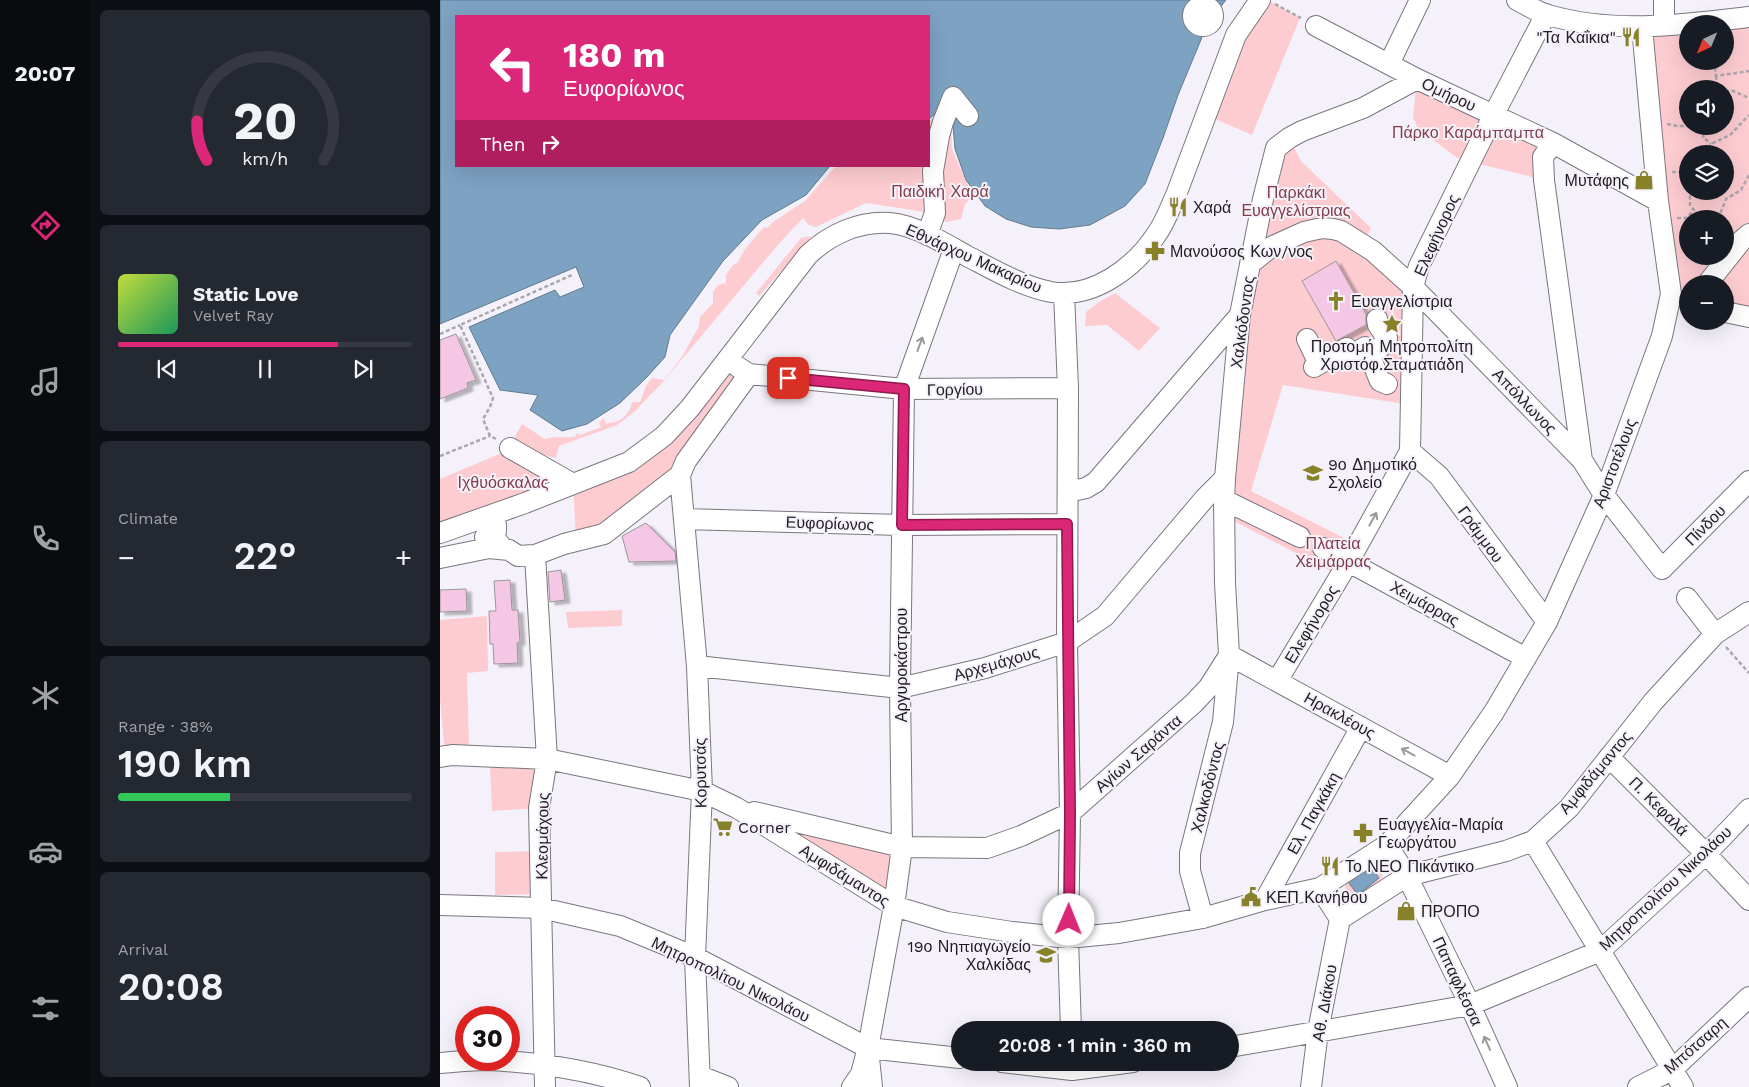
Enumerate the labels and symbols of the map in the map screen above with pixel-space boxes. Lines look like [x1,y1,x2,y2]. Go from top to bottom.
north arrow [1679,15,1734,70]
restaurant icon: "Τα Καΐκια" [1620,26,1642,48]
place label: "Τα Καΐκια" [1536,28,1616,47]
street label: Ομήρου [1418,74,1479,115]
park label: Πάρκο Καράμπαμπα [1392,123,1544,142]
shop icon: Μυτάφης [1633,169,1655,191]
place label: Μυτάφης [1565,171,1629,190]
park label: Παιδική Χαρά [891,182,989,201]
park label: Παρκάκι Ευαγγελίστριας [1241,183,1351,220]
street label: Ελεφήνορος [1410,191,1463,279]
restaurant icon: Χαρά [1167,196,1189,218]
place label: Χαρά [1193,198,1231,217]
street label: Εθνάρχου Μακαρίου [903,220,1045,297]
pharmacy icon: Μανούσος Κων/νος [1144,240,1166,262]
place label: Μανούσος Κων/νος [1170,242,1313,261]
street label: Χαλκόδοντος [1227,274,1258,370]
church icon: Ευαγγελίστρια [1325,290,1347,312]
place label: Ευαγγελίστρια [1351,292,1452,311]
place icon: Προτομή Μητροπολίτη Χριστόφ.Σταματιάδη [1381,313,1403,335]
one-way arrow [916,336,925,352]
place label: Προτομή Μητροπολίτη Χριστόφ.Σταματιάδη [1311,337,1473,374]
pin [767,357,809,399]
street label: Απόλλωνος [1489,365,1561,438]
street label: Γοργίου [927,380,983,399]
street label: Αριστοτέλους [1589,415,1640,511]
place label: 9ο Δημοτικό Σχολείο [1328,455,1417,492]
school or university icon: 9ο Δημοτικό Σχολείο [1302,462,1324,484]
park label: Ιχθυόσκαλας [457,473,549,492]
street label: Πίνδου [1681,501,1730,550]
street label: Γράμμου [1454,503,1507,566]
street label: Ευφορίωνος [785,512,875,535]
one-way arrow [1368,512,1378,526]
park label: Πλατεία Χειμάρρας [1295,534,1371,571]
street label: Χειμάρρας [1387,577,1463,630]
street label: Ελεφήνορος [1281,582,1342,667]
street label: Αργυροκάστρου [892,608,911,722]
street label: Αρχεμάχους [951,642,1041,685]
street label: Ηρακλέους [1301,688,1379,743]
street label: Αγίων Σαράντα [1091,711,1186,796]
street label: Αμφιδάμαντος [1555,727,1636,818]
street label: Κορυτσάς [690,737,711,808]
street label: Χαλκοδόντος [1187,739,1228,835]
one-way arrow [1400,747,1415,757]
street label: Ελ. Παγκάκη [1283,769,1344,858]
street label: Π. Κεφαλά [1625,773,1692,840]
street label: Κλεομάχους [532,792,553,880]
place label: Ευαγγελία-Μαρία Γεωργάτου [1378,815,1503,852]
supermarket icon: Corner [712,816,734,838]
place label: Corner [738,818,791,837]
pharmacy icon: Ευαγγελία-Μαρία Γεωργάτου [1352,822,1374,844]
street label: Μητροπολίτου Νικολάου [1595,822,1735,955]
street label: Αμφιδάμαντος [796,840,894,911]
restaurant icon: Το ΝΕΟ Πικάντικο [1319,855,1341,877]
place label: Το ΝΕΟ Πικάντικο [1345,857,1474,876]
public building icon: ΚΕΠ Κανήθου [1240,886,1262,908]
place label: ΚΕΠ Κανήθου [1266,888,1368,907]
position arrow [1042,893,1094,945]
shop icon: ΠΡΟΠΟ [1395,900,1417,922]
place label: ΠΡΟΠΟ [1421,902,1480,921]
street label: Μητροπολίτου Νικολάου [648,933,813,1026]
street label: Παπαφλέσσα [1429,934,1486,1029]
place label: 19ο Νηπιαγωγείο Χαλκίδας [907,937,1031,974]
school or university icon: 19ο Νηπιαγωγείο Χαλκίδας [1035,944,1057,966]
street label: Αθ. Διάκου [1308,963,1341,1043]
speed limit sign: 30 [455,1006,520,1071]
street label: Μπότσαρη [1660,1013,1731,1078]
one-way arrow [1482,1036,1491,1051]

